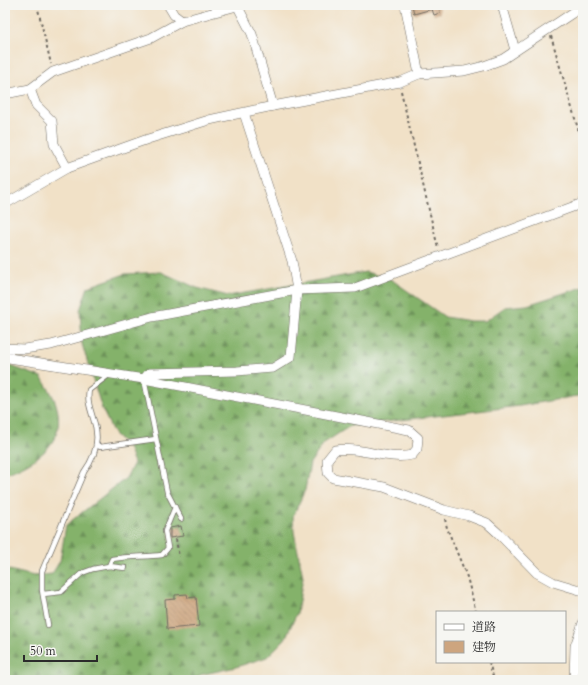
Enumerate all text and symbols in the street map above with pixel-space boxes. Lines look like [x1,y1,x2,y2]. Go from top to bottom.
legend [436,611,566,663]
text: 道路 [472,619,496,635]
scale bar [24,637,97,663]
text: 建物 [472,639,496,655]
text: 50 m [30,643,57,659]

